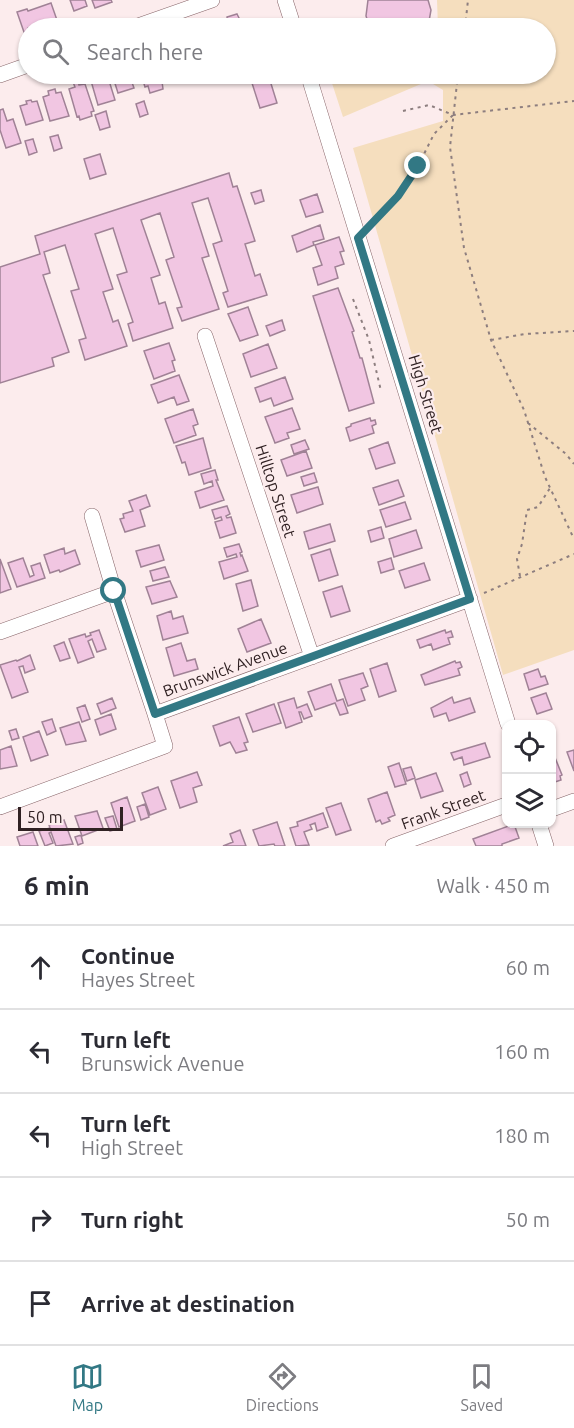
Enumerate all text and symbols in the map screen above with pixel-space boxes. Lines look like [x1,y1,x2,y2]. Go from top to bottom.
search box [18,18,556,84]
icon: search [39,35,72,68]
text: Search here [87,39,203,64]
route end [404,152,430,178]
street label: High Street [405,352,447,436]
street label: Hilltop Street [252,442,300,540]
route start [100,577,126,603]
street label: Brunswick Avenue [160,638,290,700]
map controls [502,720,556,828]
button: locate [502,720,556,774]
button: layers [502,774,556,828]
street label: Frank Street [399,785,488,833]
scale bar [18,804,123,832]
text: 50 m [27,808,63,826]
text: 6 min [24,871,90,900]
text: Walk · 450 m [437,874,550,897]
text: Continue [81,943,175,968]
icon: ahead [24,951,57,984]
text: 60 m [506,956,550,979]
text: Hayes Street [81,968,195,991]
text: Turn left [81,1027,171,1052]
icon: left [24,1035,57,1068]
text: 160 m [494,1040,550,1063]
text: Brunswick Avenue [81,1052,245,1075]
text: Turn left [81,1111,171,1136]
icon: left [24,1119,57,1152]
text: 180 m [494,1124,550,1147]
text: High Street [81,1136,183,1159]
icon: right [24,1203,57,1236]
text: Turn right [81,1207,183,1232]
text: 50 m [506,1208,550,1231]
icon: arrive [24,1287,57,1320]
text: Arrive at destination [81,1291,295,1316]
tab: Map [71,1360,104,1414]
tab: Directions [246,1360,319,1414]
tab: Saved [461,1360,503,1414]

